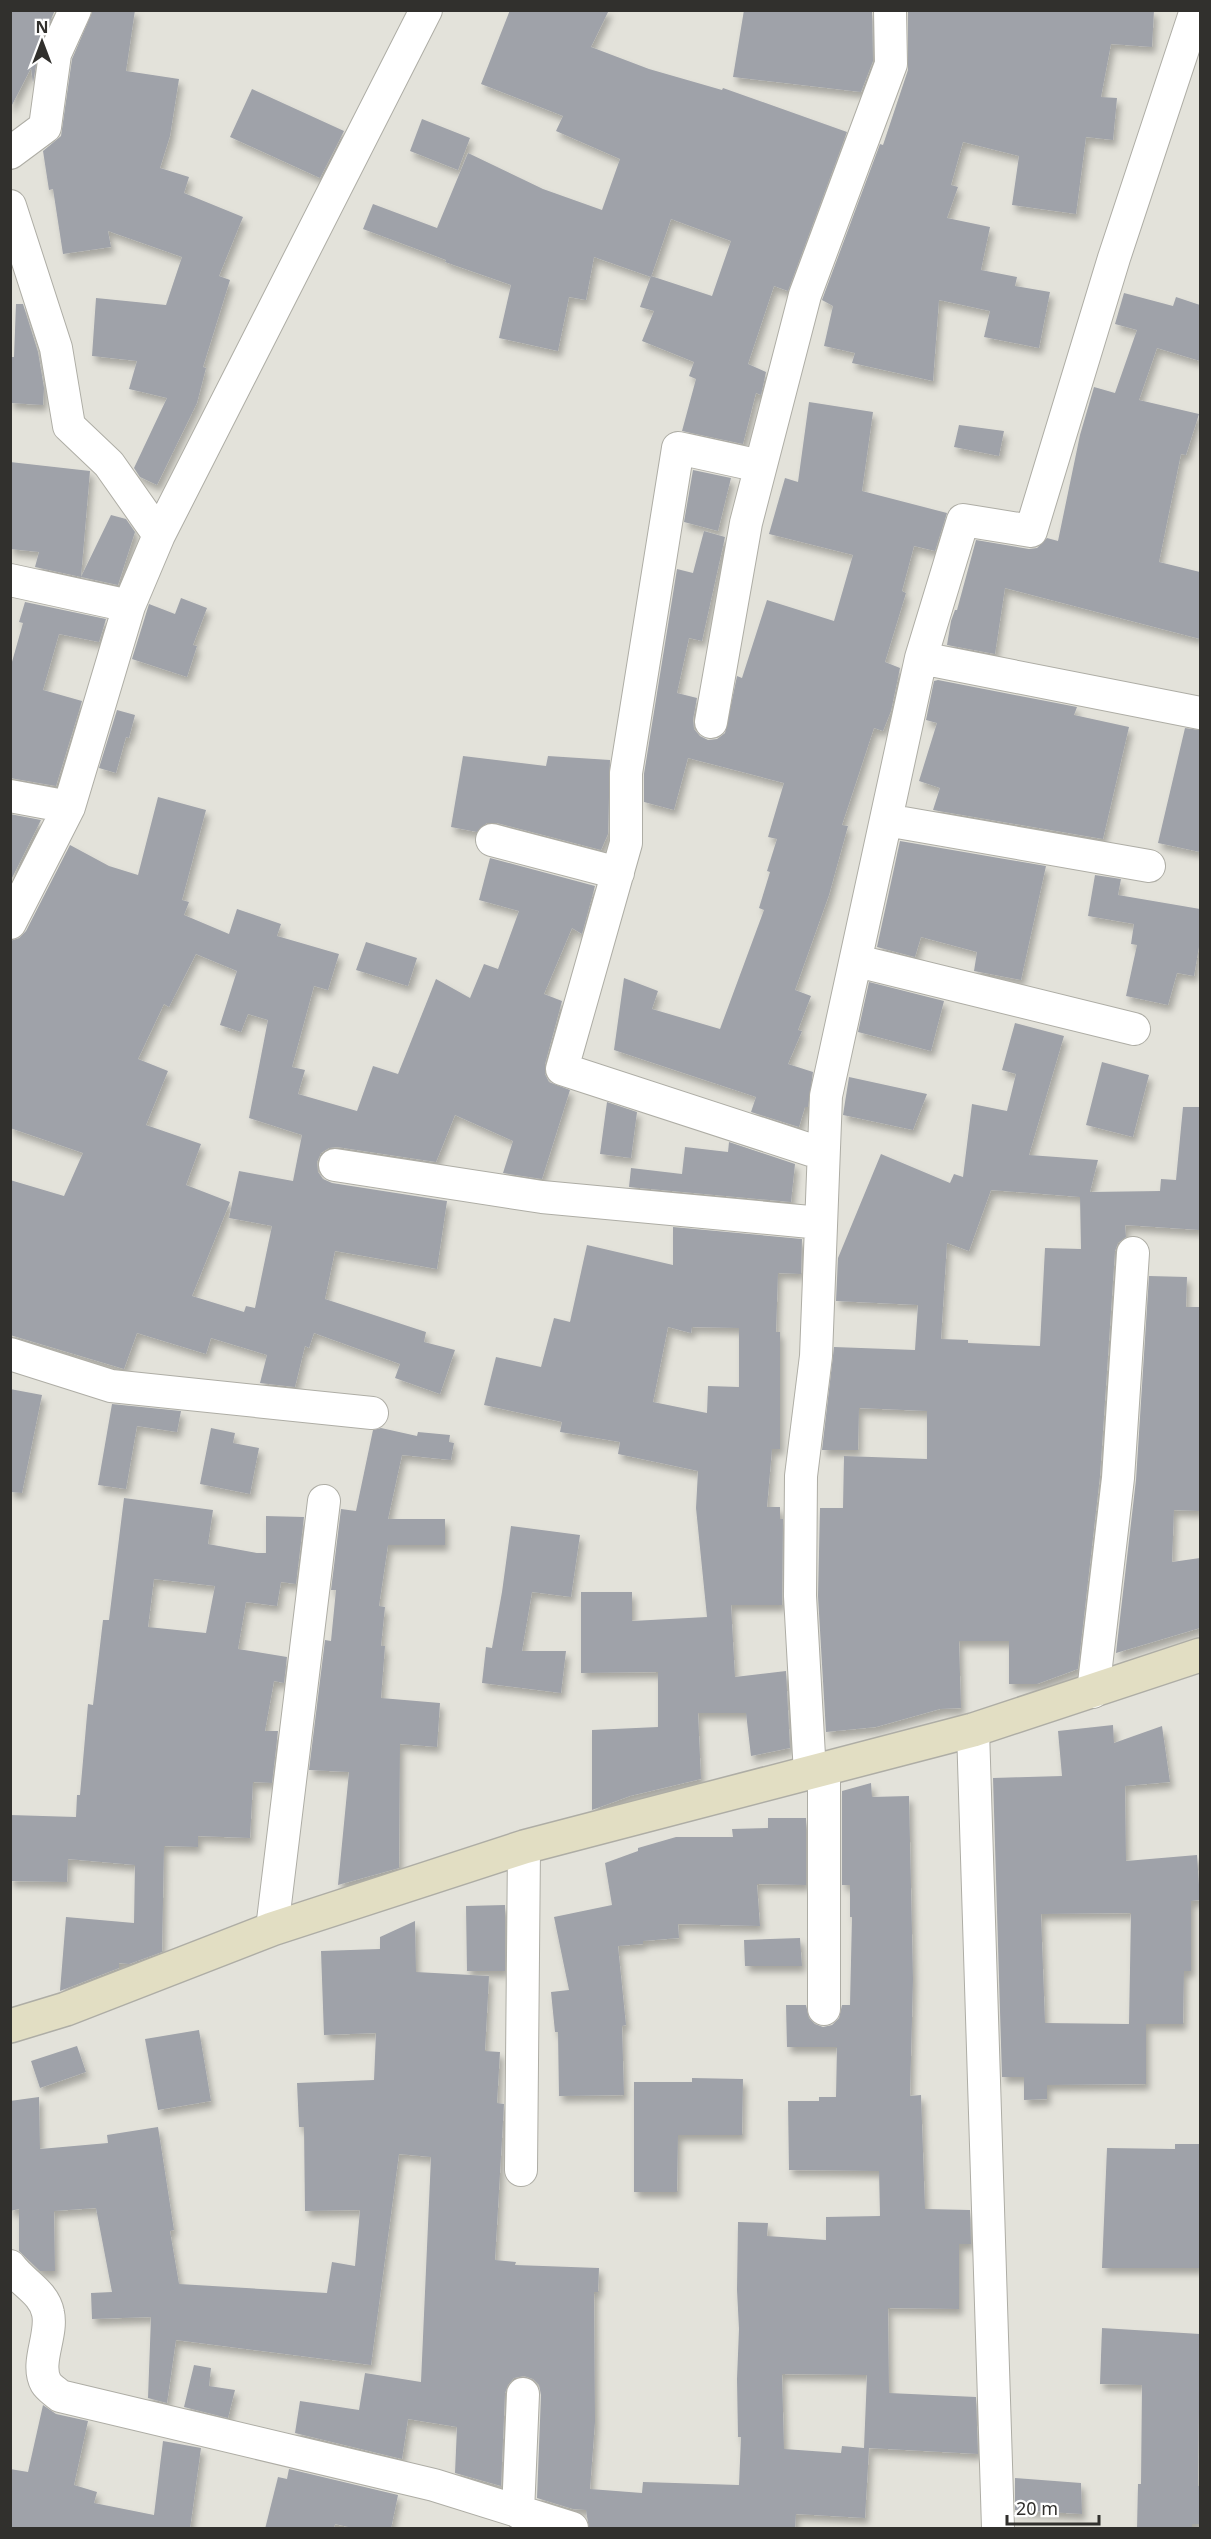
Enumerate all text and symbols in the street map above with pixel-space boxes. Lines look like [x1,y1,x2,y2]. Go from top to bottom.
north arrow [12,12,72,72]
text: N [35,16,49,38]
scale bar [1007,2488,1098,2526]
text: 20 m [1016,2496,1058,2520]

